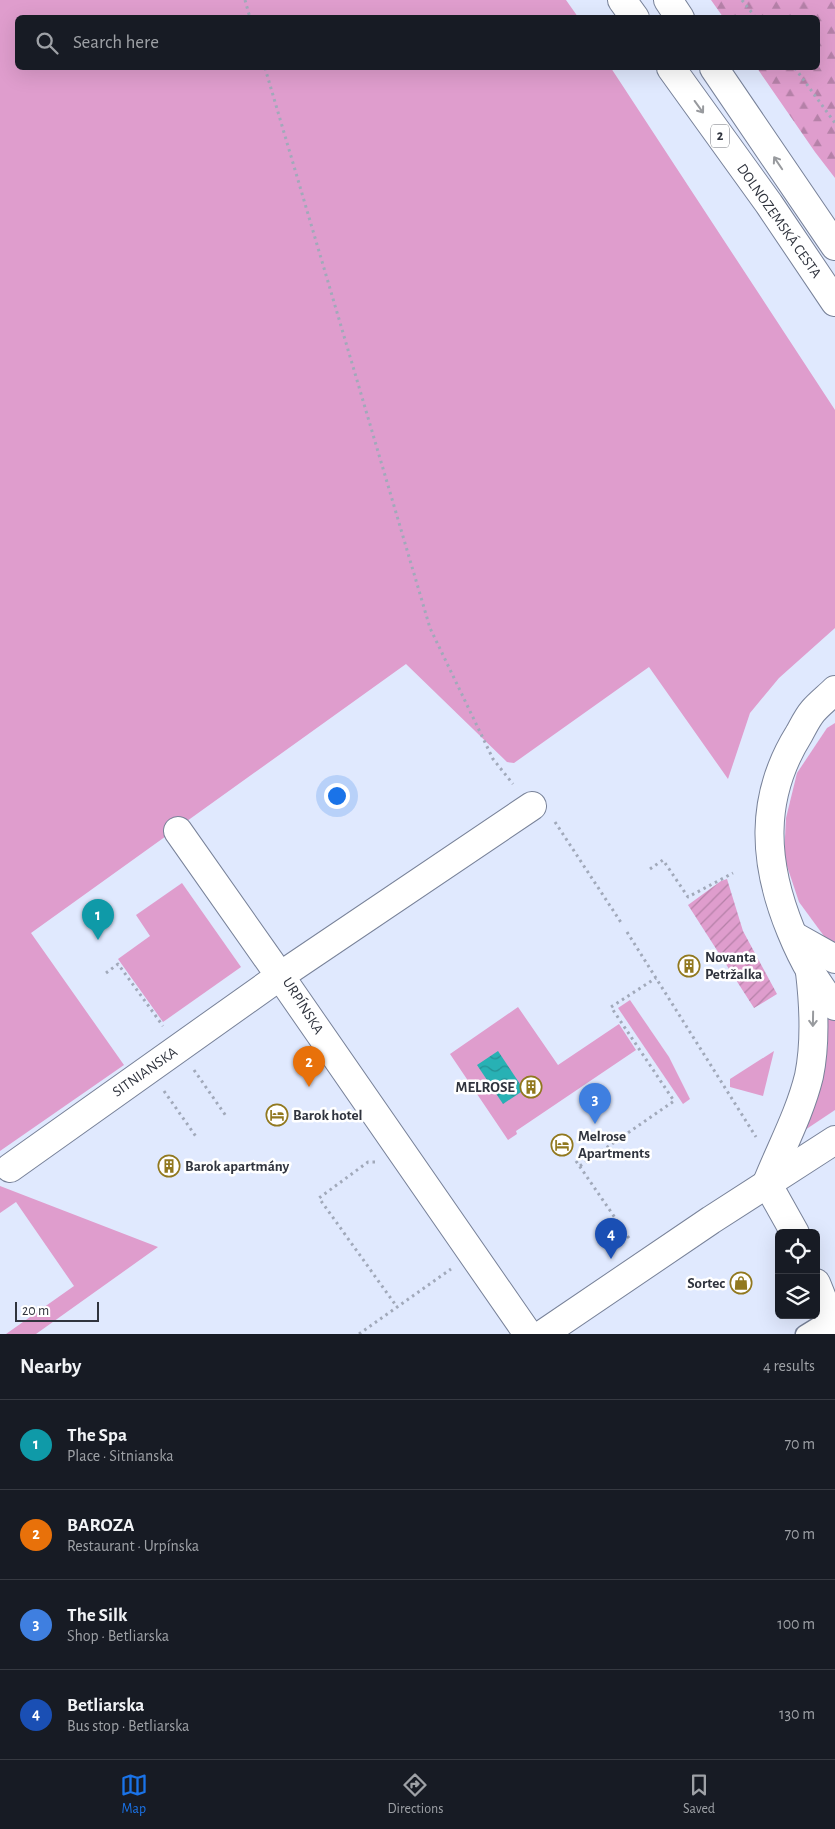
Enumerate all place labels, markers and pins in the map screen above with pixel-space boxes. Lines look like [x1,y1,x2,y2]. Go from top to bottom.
pin: 1 [82,899,114,940]
place label: Novanta Petržalka [705,950,762,982]
building icon: Novanta Petržalka [677,954,701,978]
pin: 2 [293,1046,325,1087]
building icon: MELROSE [519,1075,543,1099]
place label: MELROSE [455,1080,515,1095]
pin: 3 [579,1083,611,1124]
hotel icon: Barok hotel [265,1103,289,1127]
place label: Barok hotel [293,1108,362,1123]
place label: Melrose Apartments [578,1129,650,1161]
hotel icon: Melrose Apartments [550,1133,574,1157]
building icon: Barok apartmány [157,1154,181,1178]
place label: Barok apartmány [185,1159,290,1174]
pin: 4 [595,1218,627,1259]
shop icon: Sortec [729,1271,753,1295]
place label: Sortec [687,1276,725,1291]

